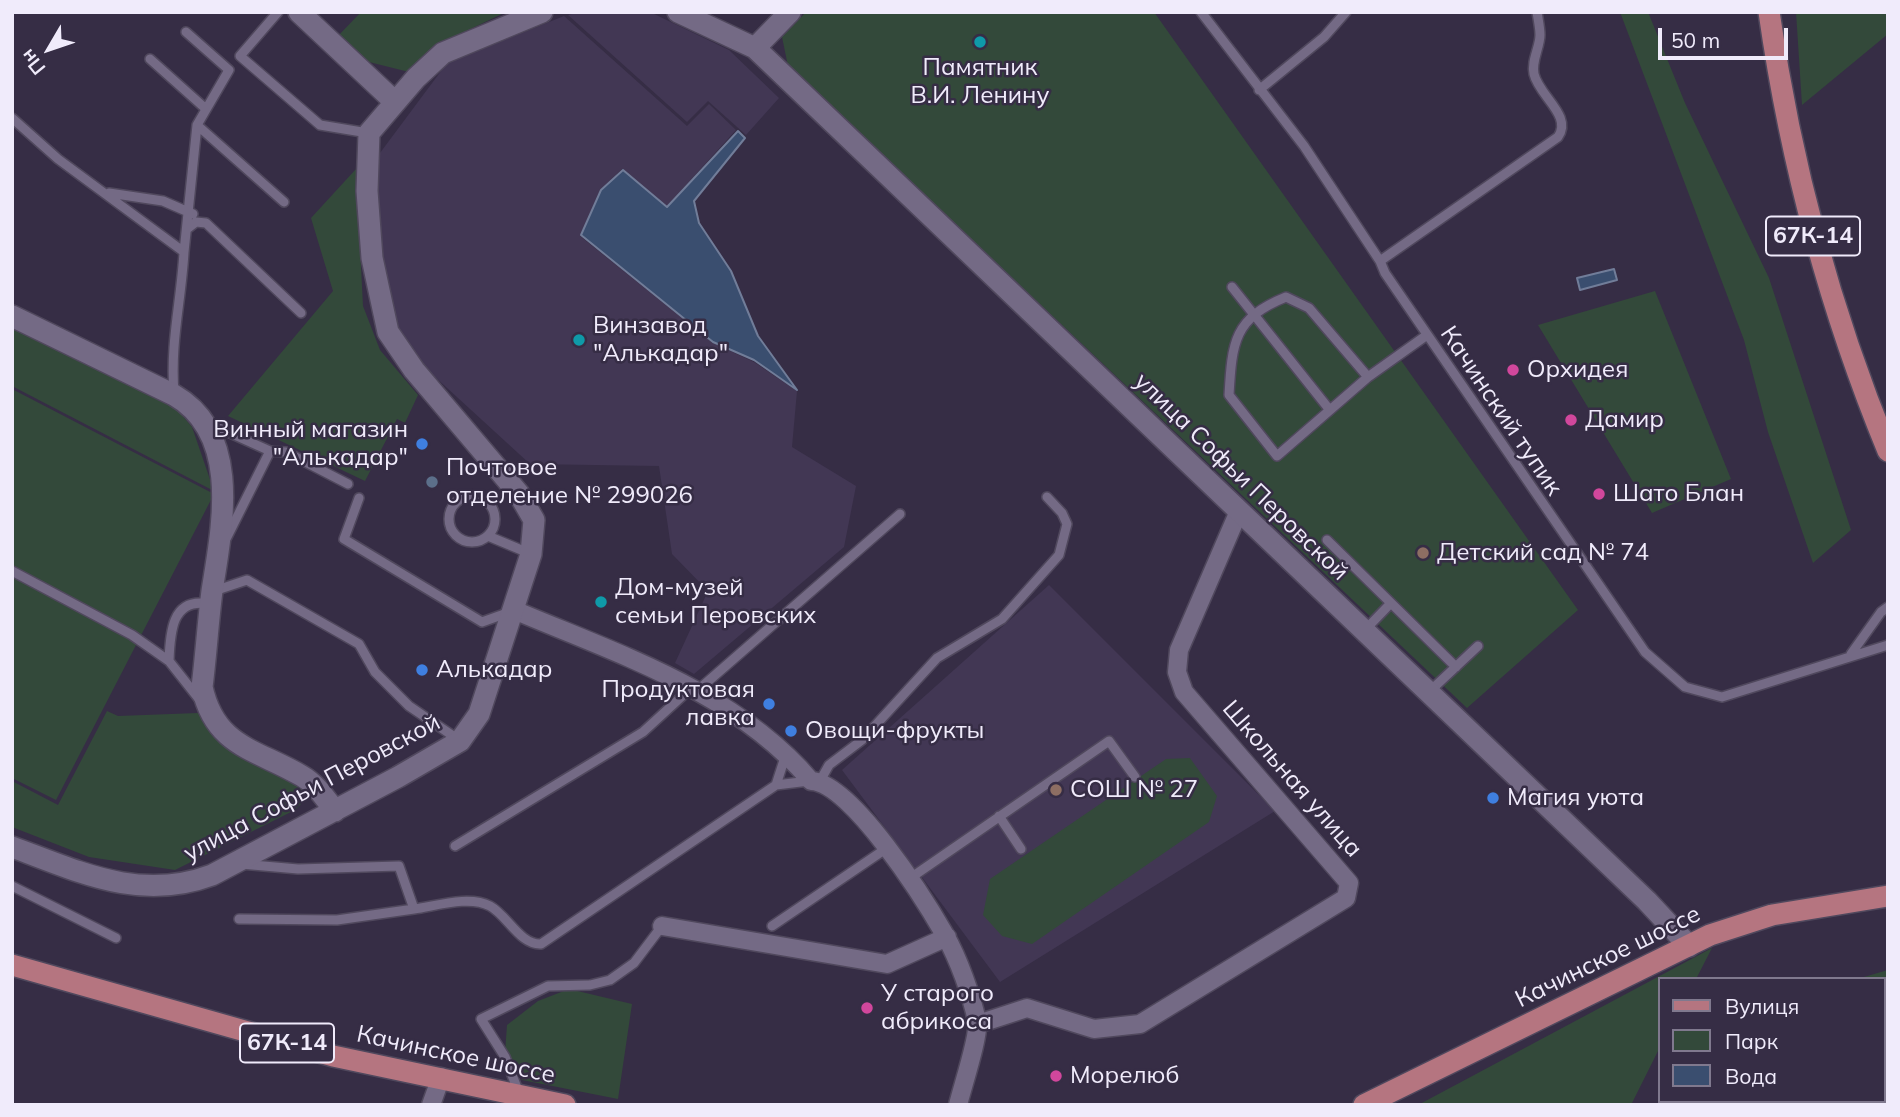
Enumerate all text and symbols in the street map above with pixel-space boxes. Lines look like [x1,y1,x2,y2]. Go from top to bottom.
north arrow [14,14,84,84]
scale bar [1662,14,1792,58]
text: 50 m [1671,27,1720,53]
marker: Памятник В.И. Ленину [972,34,988,50]
text: Пн [15,44,50,80]
place label: Памятник В.И. Ленину [911,54,1049,110]
road number: 67К-14 [1766,216,1860,256]
place label: Винзавод "Алькадар" [593,312,728,368]
street label: Качинский тупик [1434,321,1568,501]
marker: Винзавод "Алькадар" [571,332,587,348]
place label: Орхидея [1527,356,1628,384]
marker: Орхидея [1505,362,1521,378]
street label: улица Софьи Перовской [1128,367,1354,587]
place label: Дамир [1585,406,1664,434]
marker: Дамир [1563,412,1579,428]
place label: Винный магазин "Алькадар" [213,416,408,472]
marker: Винный магазин "Алькадар" [414,436,430,452]
place label: Почтовое отделение № 299026 [446,454,693,510]
marker: Почтовое отделение № 299026 [424,474,440,490]
place label: Шато Блан [1613,480,1744,508]
marker: Шато Блан [1591,486,1607,502]
place label: Детский сад № 74 [1437,539,1649,567]
marker: Детский сад № 74 [1415,545,1431,561]
place label: Дом-музей семьи Перовских [615,574,816,630]
marker: Дом-музей семьи Перовских [593,594,609,610]
place label: Алькадар [436,656,552,684]
marker: Алькадар [414,662,430,678]
place label: Продуктовая лавка [602,676,755,732]
street label: Школьная улица [1216,695,1368,863]
marker: Продуктовая лавка [761,696,777,712]
street label: улица Софьи Перовской [179,708,445,868]
place label: Овощи-фрукты [805,717,984,745]
marker: Овощи-фрукты [783,723,799,739]
place label: СОШ № 27 [1070,776,1198,804]
marker: СОШ № 27 [1048,782,1064,798]
place label: Магия уюта [1507,784,1644,812]
marker: Магия уюта [1485,790,1501,806]
street label: Качинское шоссе [1511,900,1705,1014]
legend [1658,977,1886,1103]
place label: У старого абрикоса [881,980,994,1036]
text: Вулиця [1725,993,1799,1019]
marker: У старого абрикоса [859,1000,875,1016]
street label: Качинское шоссе [354,1020,558,1090]
road number: 67К-14 [240,1024,334,1062]
text: Парк [1725,1028,1778,1054]
place label: Морелюб [1070,1062,1179,1090]
text: Вода [1725,1063,1777,1089]
marker: Морелюб [1048,1068,1064,1084]

